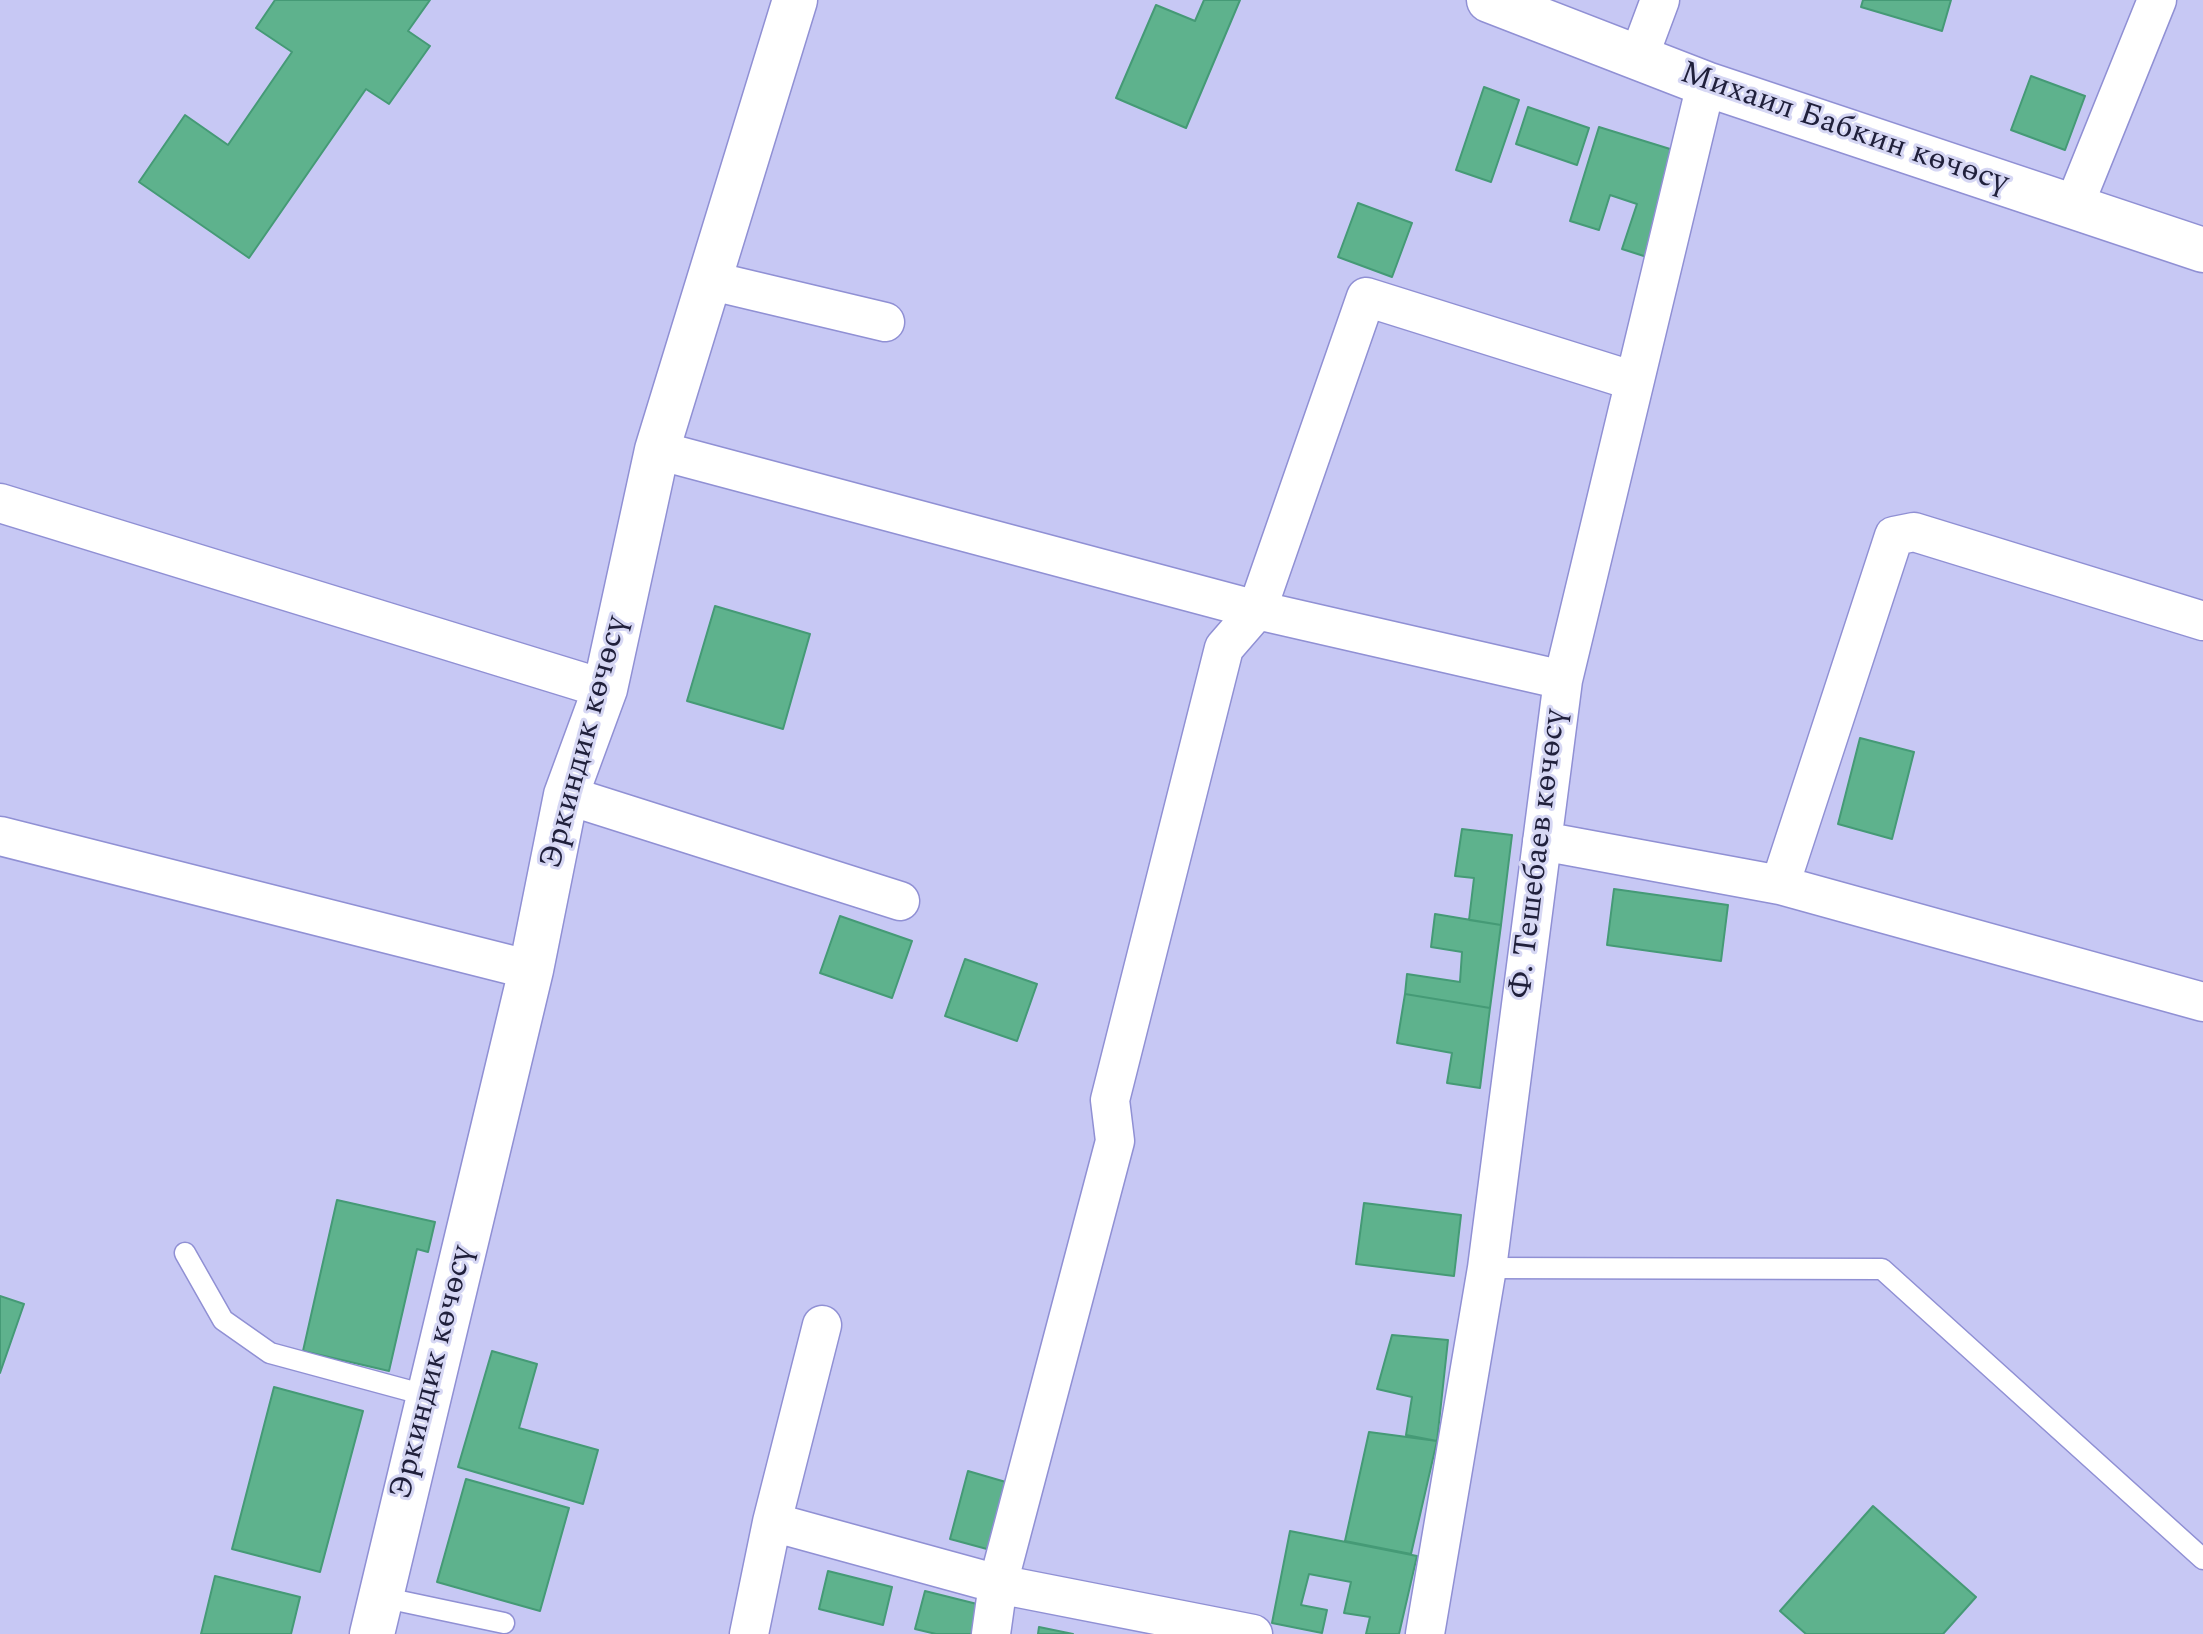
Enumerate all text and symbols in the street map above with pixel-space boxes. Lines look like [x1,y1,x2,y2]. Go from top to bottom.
street label: Михаил Бабкин көчөсү [1675,56,2013,204]
street label: Эркиндик көчөсү [534,612,638,874]
street label: Ф. Тешебаев көчөсү [1503,707,1577,1001]
street label: Эркиндик көчөсү [384,1242,484,1504]

